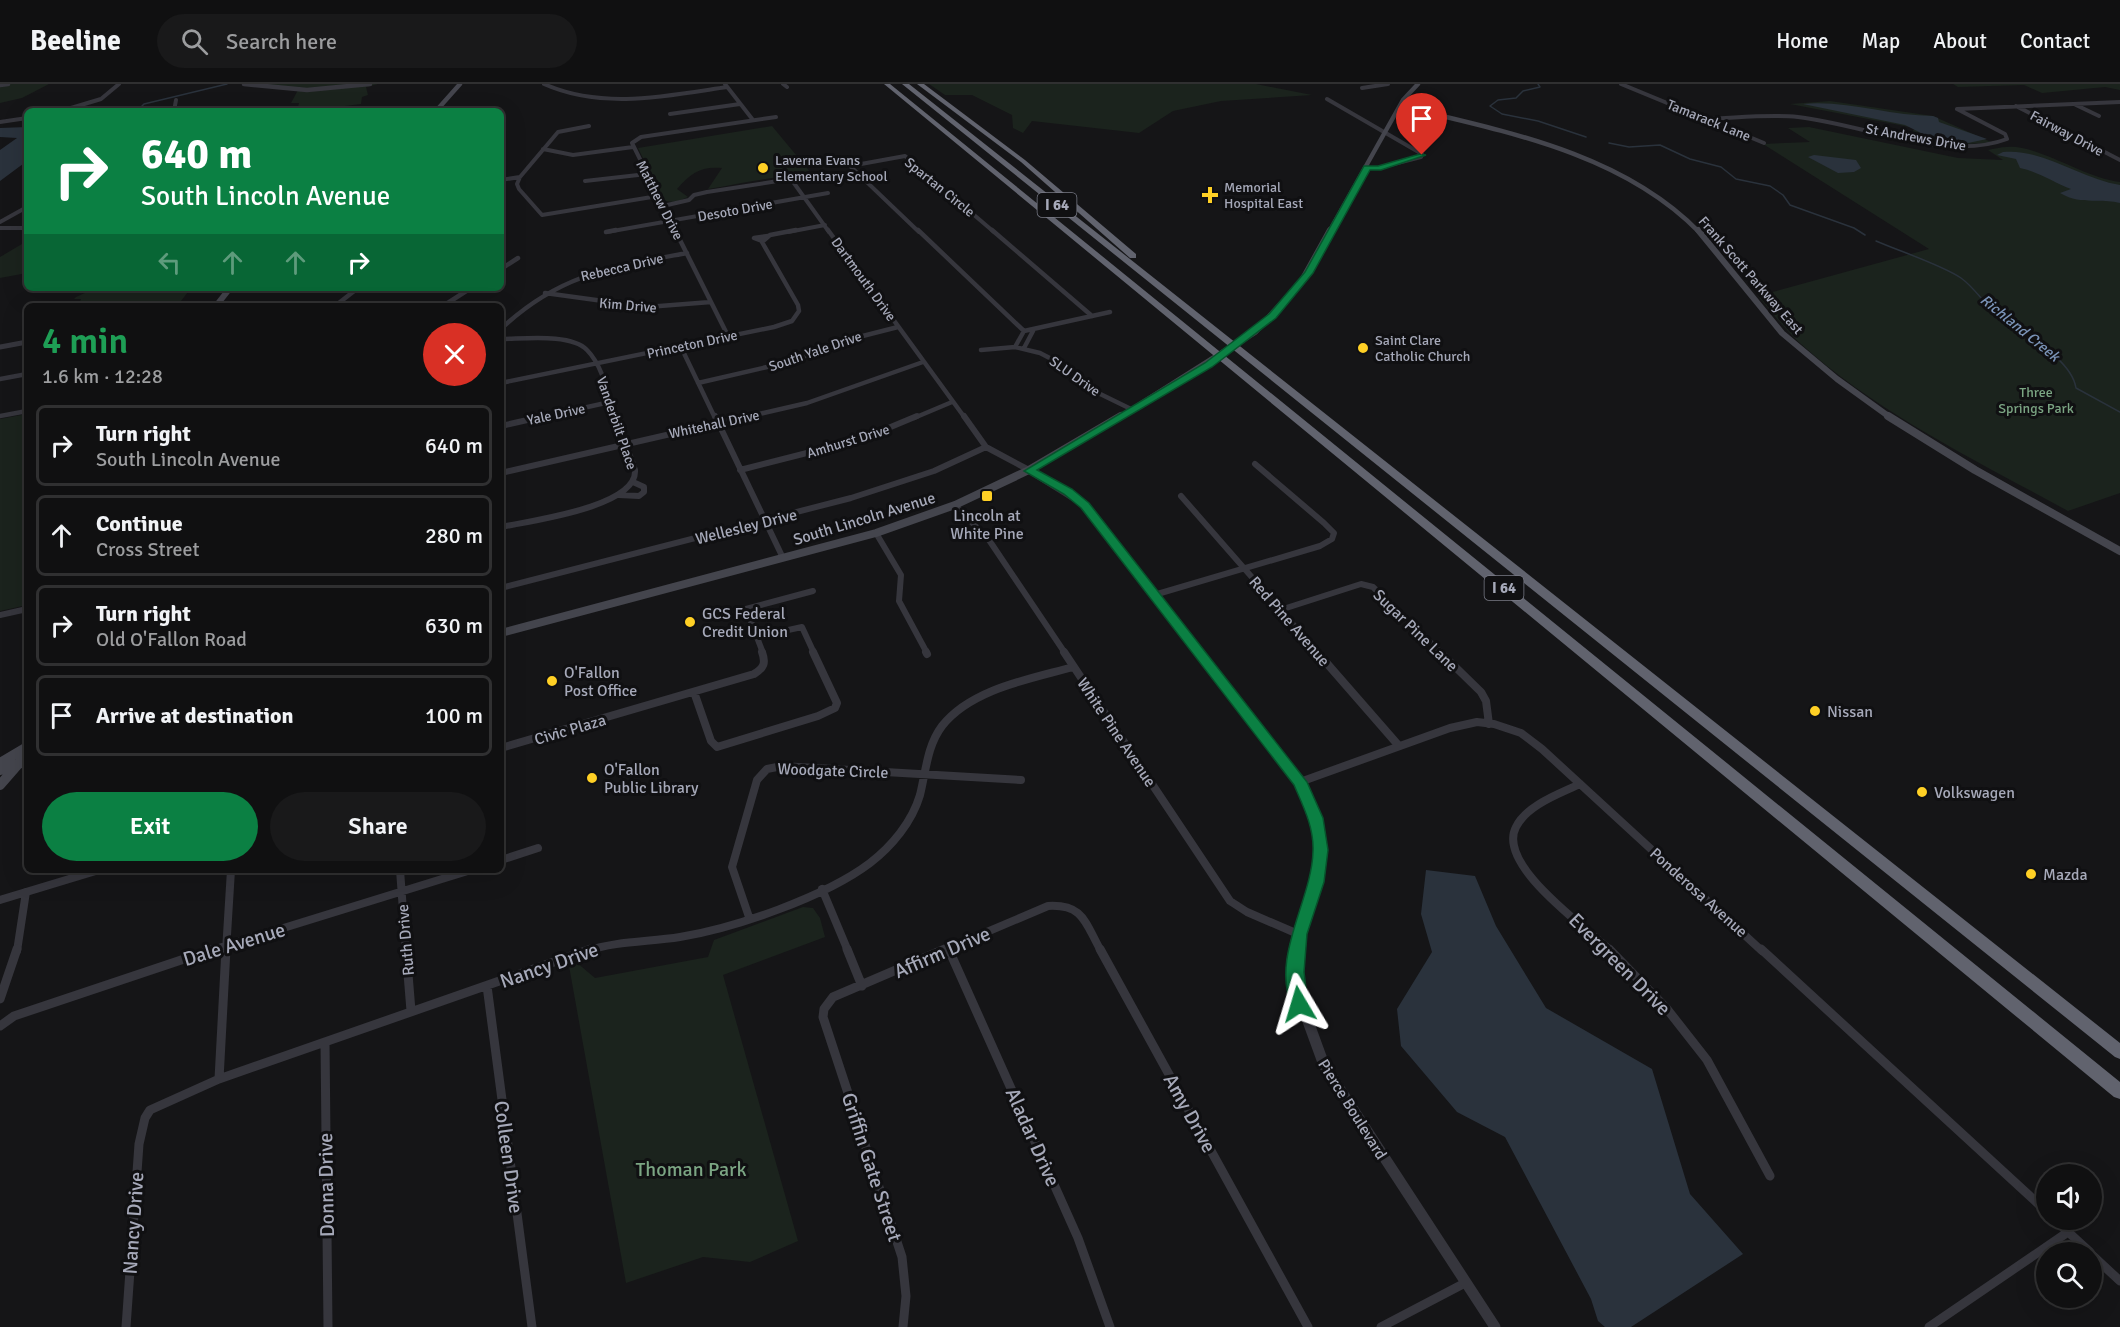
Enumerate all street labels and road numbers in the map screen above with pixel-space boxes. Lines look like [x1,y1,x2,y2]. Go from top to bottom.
street label: Tamarack Lane [1664,96,1753,145]
street label: Fairway Drive [2027,107,2107,160]
street label: St Andrews Drive [1864,120,1967,155]
street label: Spartan Circle [901,154,978,221]
street label: Matthew Drive [632,158,687,243]
road number: I 64 [1038,193,1076,217]
street label: Desoto Drive [696,196,774,225]
street label: Frank Scott Parkway East [1695,213,1806,338]
street label: Dartmouth Drive [828,234,900,325]
street label: Rebecca Drive [579,250,665,285]
street label: Kim Drive [598,295,657,316]
street label: Princeton Drive [645,327,739,362]
street label: South Yale Drive [766,328,864,375]
street label: SLU Drive [1046,353,1104,400]
street label: Vanderbilt Place [593,374,640,472]
street label: Yale Drive [526,400,587,429]
street label: Whitehall Drive [667,407,761,442]
street label: Amhurst Drive [805,421,892,462]
street label: South Lincoln Avenue [791,488,938,550]
street label: Wellesley Drive [693,505,799,549]
street label: Red Pine Avenue [1245,572,1334,671]
road number: I 64 [1484,576,1524,600]
street label: Sugar Pine Lane [1369,585,1462,676]
street label: White Pine Avenue [1072,674,1160,791]
street label: Civic Plaza [532,710,608,750]
street label: Woodgate Circle [777,759,889,783]
street label: Ponderosa Avenue [1645,844,1751,942]
street label: Ruth Drive [393,903,419,976]
street label: Evergreen Drive [1563,908,1676,1021]
street label: Dale Avenue [180,917,288,972]
street label: Affirm Drive [890,921,994,984]
street label: Nancy Drive [497,937,602,994]
street label: Pierce Boulevard [1313,1056,1391,1163]
street label: Amy Drive [1158,1069,1221,1157]
street label: Aladar Drive [1000,1084,1065,1190]
street label: Griffin Gate Street [836,1090,907,1245]
street label: Colleen Drive [488,1099,529,1215]
street label: Donna Drive [313,1133,340,1237]
street label: Nancy Drive [117,1171,150,1275]

